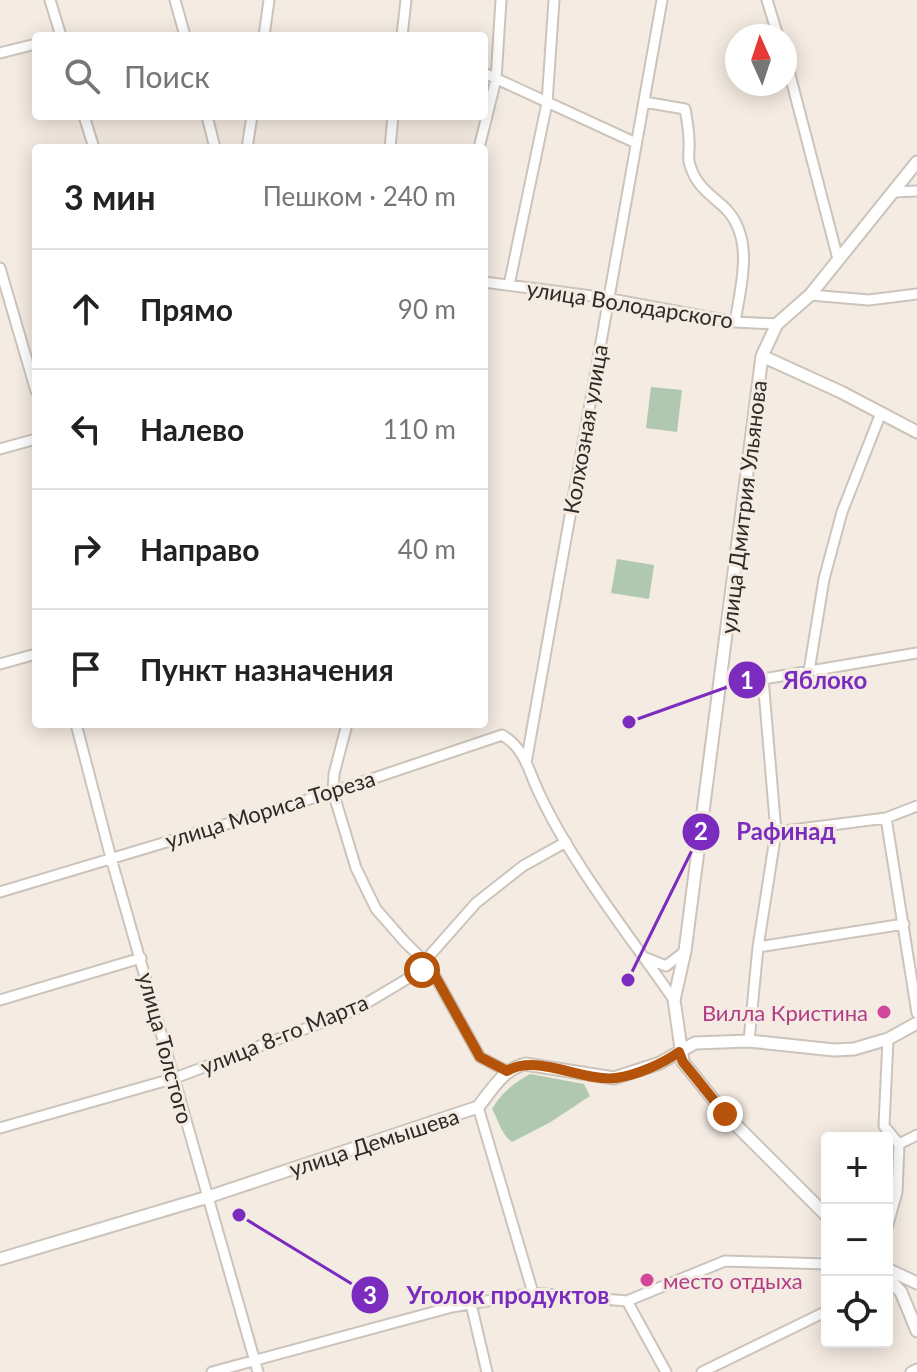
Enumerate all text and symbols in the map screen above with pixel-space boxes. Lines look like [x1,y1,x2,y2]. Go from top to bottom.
north arrow [725,24,797,96]
search box [32,32,488,120]
icon: search [60,54,104,98]
text: Поиск [124,58,210,94]
text: 3 мин [64,176,156,217]
text: Пешком · 240 m [263,180,456,212]
street label: улица Володарского [525,274,735,334]
icon: ahead [64,287,108,331]
text: Прямо [140,291,233,327]
text: 90 m [398,293,456,325]
street label: Колхозная улица [557,342,613,516]
street label: улица Дмитрия Ульянова [714,379,772,635]
icon: left [64,407,108,451]
text: Налево [140,411,244,447]
text: 110 m [383,413,456,445]
icon: right [64,527,108,571]
text: Направо [140,531,260,567]
text: 40 m [398,533,456,565]
icon: arrive [64,647,108,691]
text: Пункт назначения [140,651,394,687]
callout: Яблоко [727,656,883,704]
text: 1 [740,665,754,694]
text: Яблоко [782,665,867,694]
street label: улица Мориса Тореза [162,764,378,854]
callout: Рафинад [681,808,852,856]
text: 2 [694,816,708,845]
text: Рафинад [736,816,836,845]
route start [404,952,440,988]
street label: улица Толстого [133,969,199,1127]
street label: улица 8-го Марта [196,988,372,1080]
place label: Вилла Кристина [702,999,868,1026]
marker: Вилла Кристина [875,1003,893,1021]
route end [707,1096,743,1132]
street label: улица Демышева [286,1102,462,1182]
map controls [821,1132,893,1348]
button: + [821,1132,893,1204]
button: − [821,1204,893,1276]
place label: место отдыха [663,1267,803,1294]
callout: Уголок продуктов [350,1271,625,1319]
marker: место отдыха [638,1271,656,1289]
button: locate [821,1276,893,1348]
text: 3 [363,1280,377,1309]
text: Уголок продуктов [406,1280,609,1309]

